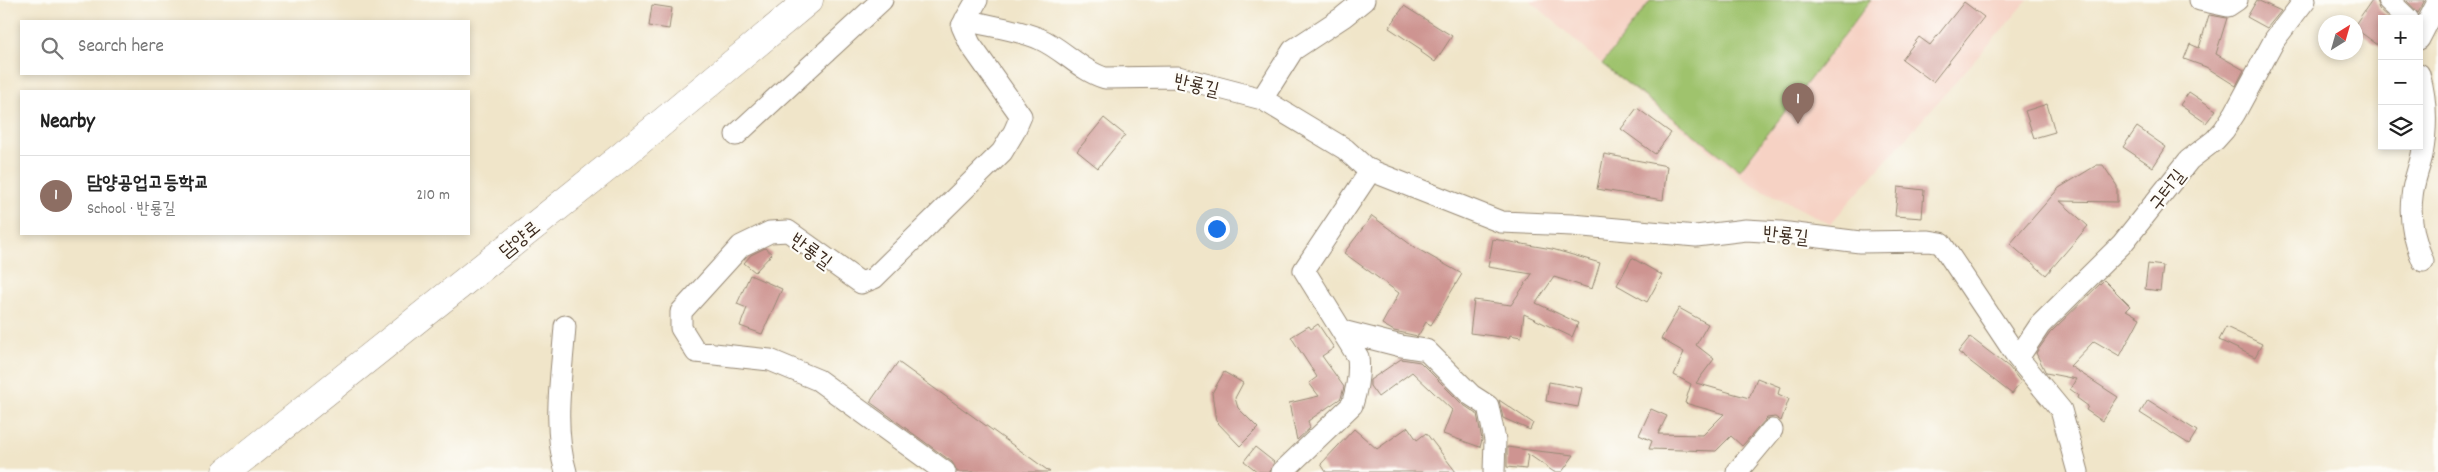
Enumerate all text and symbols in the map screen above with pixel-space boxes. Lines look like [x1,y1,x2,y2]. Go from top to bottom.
north arrow [2318,15,2363,60]
map controls [2378,15,2423,150]
button: + [2378,15,2423,60]
search box [20,20,470,75]
icon: search [38,34,66,62]
text: Search here [78,34,164,61]
button: − [2378,60,2423,105]
street label: 반룡길 [1171,69,1222,106]
pin: 1 [1782,83,1814,124]
button: layers [2378,105,2423,150]
text: Nearby [40,108,95,138]
street label: 구터길 [2144,165,2194,218]
text: 담양공업고등학교 [87,171,209,198]
text: 1 [54,184,58,207]
text: 210 m [416,184,450,207]
text: School · 반룡길 [87,198,175,221]
street label: 담양로 [495,216,548,266]
your location [1204,216,1230,242]
street label: 반룡길 [1761,222,1810,253]
street label: 반룡길 [783,228,836,277]

